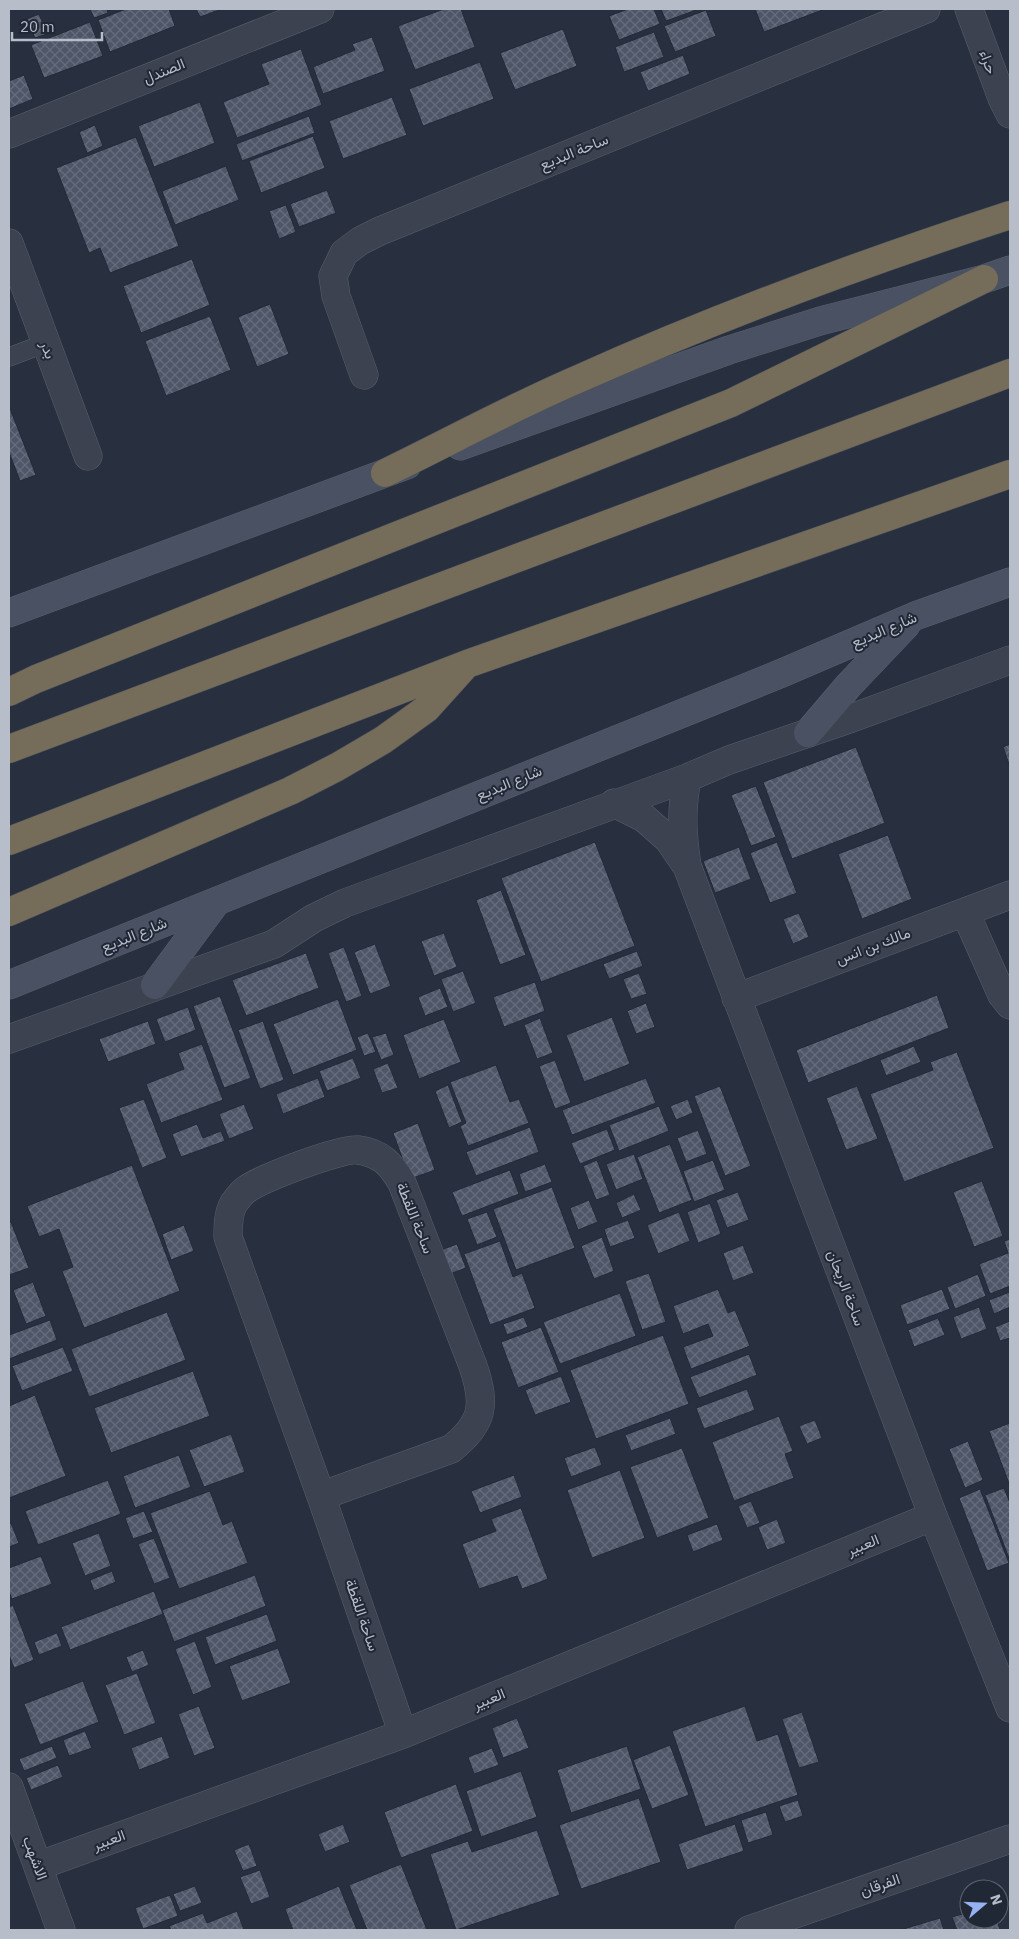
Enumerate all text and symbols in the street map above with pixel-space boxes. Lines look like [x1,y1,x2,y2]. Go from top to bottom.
scale bar [12,10,102,42]
text: 20 m [20,17,55,36]
street label: حراء [975,47,1002,77]
street label: الصندل [140,54,187,87]
street label: ساحة البديع [537,129,612,176]
street label: بدر [36,337,60,361]
street label: شارع البديع [848,607,920,654]
street label: شارع البديع [473,761,545,806]
street label: شارع البديع [98,913,170,958]
street label: مالك بن انس [833,923,913,969]
street label: ساحة اللقطة [393,1179,438,1256]
street label: ساحة الريحان [823,1247,870,1329]
street label: العبير [843,1529,882,1560]
street label: ساحة اللقطة [341,1576,384,1654]
street label: العبير [469,1683,508,1714]
street label: العبير [89,1825,128,1855]
street label: الاشهب [19,1833,52,1882]
street label: الفرقان [857,1869,902,1900]
north arrow [959,1879,1009,1929]
text: N [986,1892,1006,1907]

